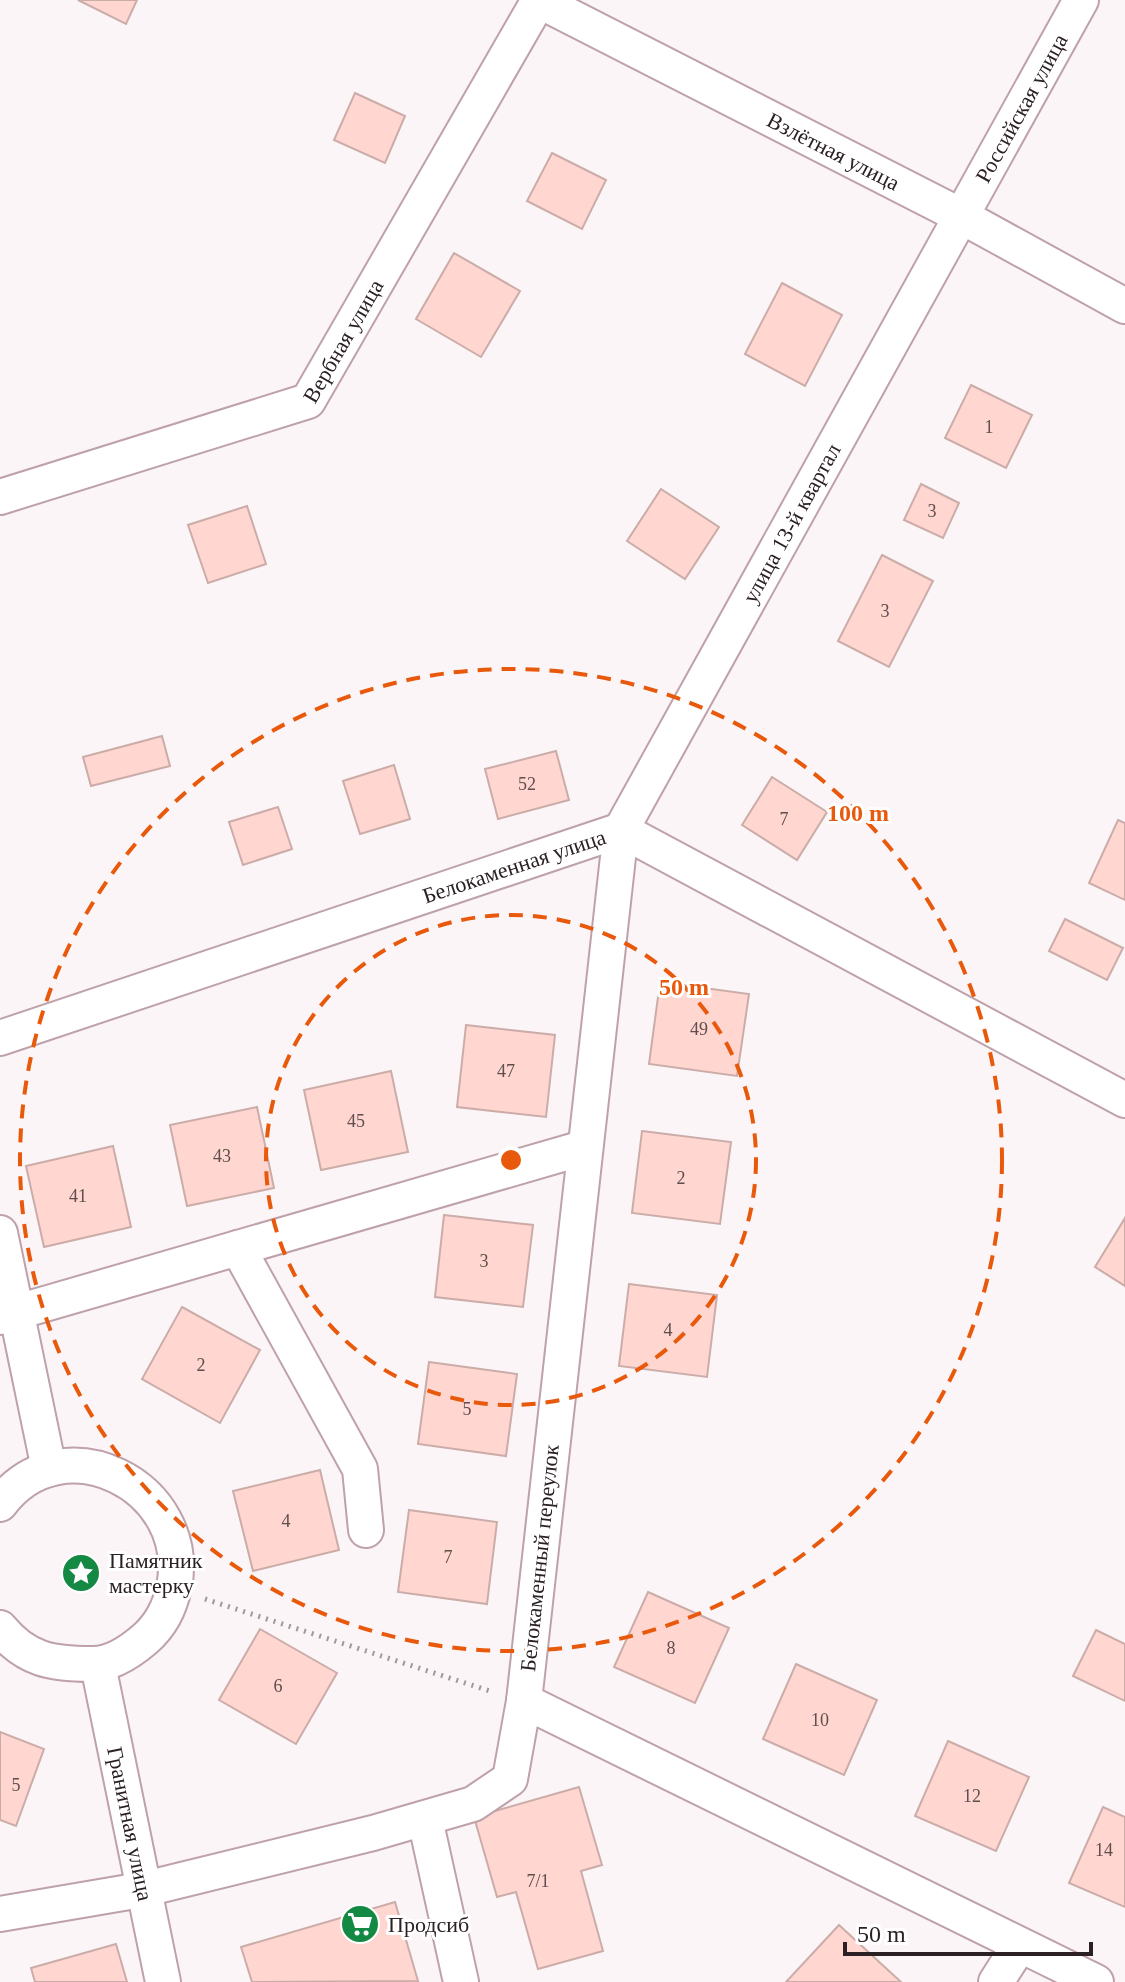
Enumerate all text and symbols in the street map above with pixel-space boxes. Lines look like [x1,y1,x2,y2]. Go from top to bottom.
street label: Российская улица [970,29,1073,187]
street label: Взлётная улица [763,107,904,196]
street label: Вербная улица [298,275,389,407]
house number: 1 [985,417,994,437]
street label: улица 13-й квартал [737,439,846,607]
house number: 3 [928,501,937,521]
house number: 3 [881,601,890,621]
house number: 52 [518,774,536,794]
text: 100 m [827,800,889,826]
house number: 7 [780,809,789,829]
street label: Белокаменная улица [419,824,609,909]
text: 50 m [659,974,709,1000]
house number: 49 [690,1019,708,1039]
house number: 47 [497,1061,515,1081]
house number: 45 [347,1111,365,1131]
house number: 43 [213,1146,231,1166]
centre of rings [497,1146,525,1174]
house number: 2 [677,1168,686,1188]
house number: 41 [69,1186,87,1206]
house number: 3 [480,1251,489,1271]
house number: 4 [664,1320,673,1340]
house number: 2 [197,1355,206,1375]
house number: 5 [463,1399,472,1419]
street label: Белокаменный переулок [515,1443,564,1673]
house number: 4 [282,1511,291,1531]
house number: 7 [444,1547,453,1567]
place label: Памятник мастерку [109,1548,203,1598]
place icon: Памятник мастерку [60,1552,102,1594]
house number: 8 [667,1638,676,1658]
house number: 6 [274,1676,283,1696]
house number: 10 [811,1710,829,1730]
street label: Гранитная улица [102,1744,158,1903]
house number: 5 [12,1775,21,1795]
house number: 12 [963,1786,981,1806]
house number: 14 [1095,1840,1113,1860]
house number: 7/1 [526,1871,550,1891]
supermarket icon: Продсиб [339,1903,381,1945]
scale bar [845,1906,1091,1956]
place label: Продсиб [388,1912,469,1937]
text: 50 m [857,1921,906,1947]

